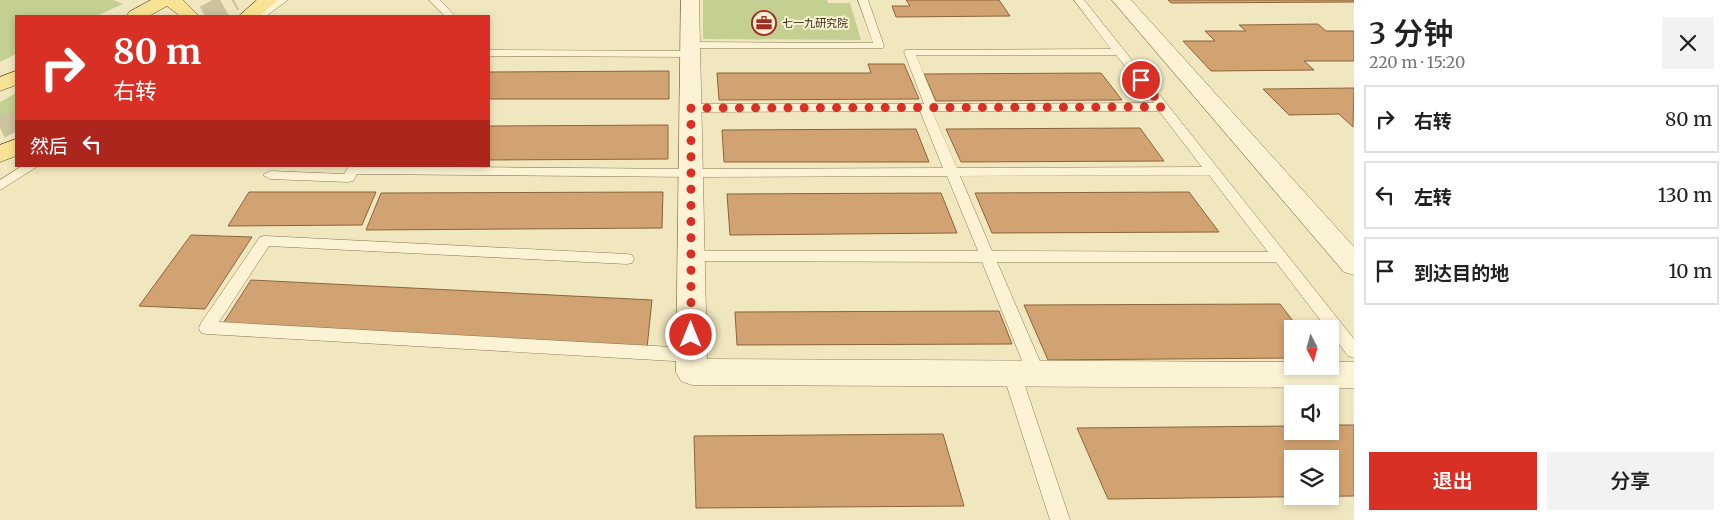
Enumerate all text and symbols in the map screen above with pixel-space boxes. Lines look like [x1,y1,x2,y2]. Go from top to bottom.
office icon: 七一九研究院 [751,10,777,36]
text: 3 分钟 [1369,14,1453,52]
place label: 七一九研究院 [782,16,848,30]
button: close [1662,17,1714,69]
text: 80 m [113,30,201,74]
icon: right [30,35,95,100]
text: 220 m · 15:20 [1369,52,1465,72]
pin [1120,59,1162,101]
icon: arrive [1127,66,1155,94]
text: 右转 [113,77,157,105]
icon: right [1371,105,1399,133]
text: 80 m [1665,107,1712,131]
text: 右转 [1414,109,1452,133]
icon: left [78,130,106,158]
text: 然后 [30,134,68,158]
icon: left [1371,181,1399,209]
text: 130 m [1658,183,1712,207]
text: 左转 [1414,185,1452,209]
icon: arrive [1371,257,1399,285]
text: 10 m [1669,259,1712,283]
text: 到达目的地 [1414,261,1509,285]
position arrow [664,308,716,360]
north arrow [1284,320,1339,375]
map controls [1284,320,1339,505]
button: sound [1284,385,1339,440]
button: layers [1284,450,1339,505]
button: 退出 [1369,452,1537,510]
button: 分享 [1547,452,1714,510]

